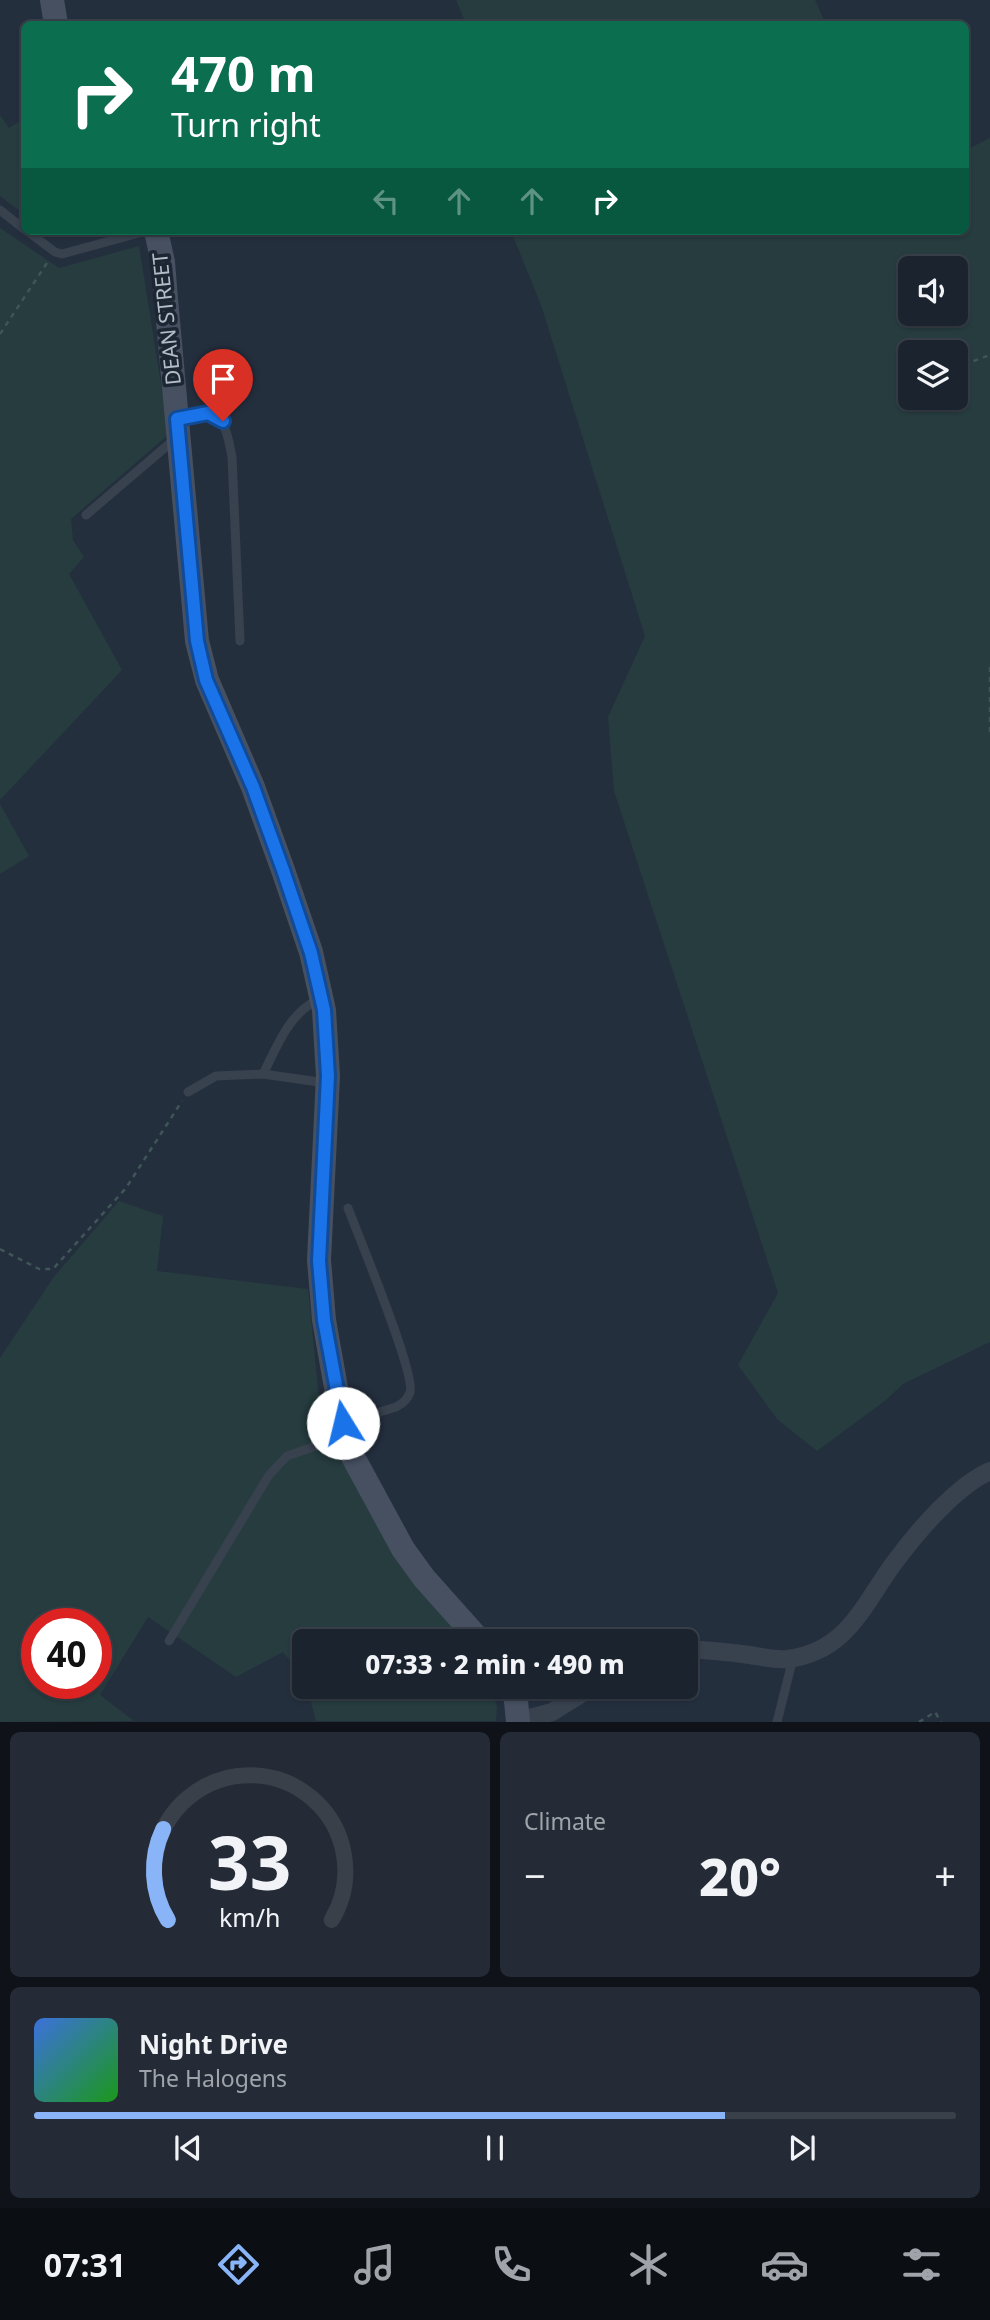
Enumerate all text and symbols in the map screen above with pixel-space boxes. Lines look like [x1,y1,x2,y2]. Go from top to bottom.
text: 470 m [171,40,316,106]
icon: right [56,49,147,140]
text: Turn right [171,103,321,146]
icon: left [367,182,405,220]
icon: ahead [440,182,478,220]
icon: ahead [513,182,551,220]
icon: right [586,182,624,220]
street label: DEAN STREET [145,251,187,387]
map controls [898,256,968,410]
button: sound [898,256,968,326]
button: layers [898,340,968,410]
pin [193,349,253,421]
icon: arrive [204,360,242,398]
position arrow [306,1386,380,1460]
speed limit sign: 40 [21,1608,112,1699]
text: 07:33 · 2 min · 490 m [365,1646,625,1682]
text: Climate [524,1805,606,1837]
text: 33 [208,1813,292,1912]
text: 20° [699,1840,781,1911]
text: − [524,1849,546,1901]
text: + [934,1849,956,1901]
text: km/h [219,1900,281,1934]
text: Night Drive [139,2026,288,2062]
text: The Halogens [139,2062,287,2094]
icon: previous [169,2129,207,2167]
icon: pause [476,2129,514,2167]
icon: next [783,2129,821,2167]
icon: directions [214,2240,263,2289]
icon: music [350,2240,399,2289]
icon: phone [487,2240,536,2289]
icon: climate [624,2240,673,2289]
icon: car [760,2240,809,2289]
icon: filters [897,2240,946,2289]
text: 07:31 [44,2243,126,2286]

